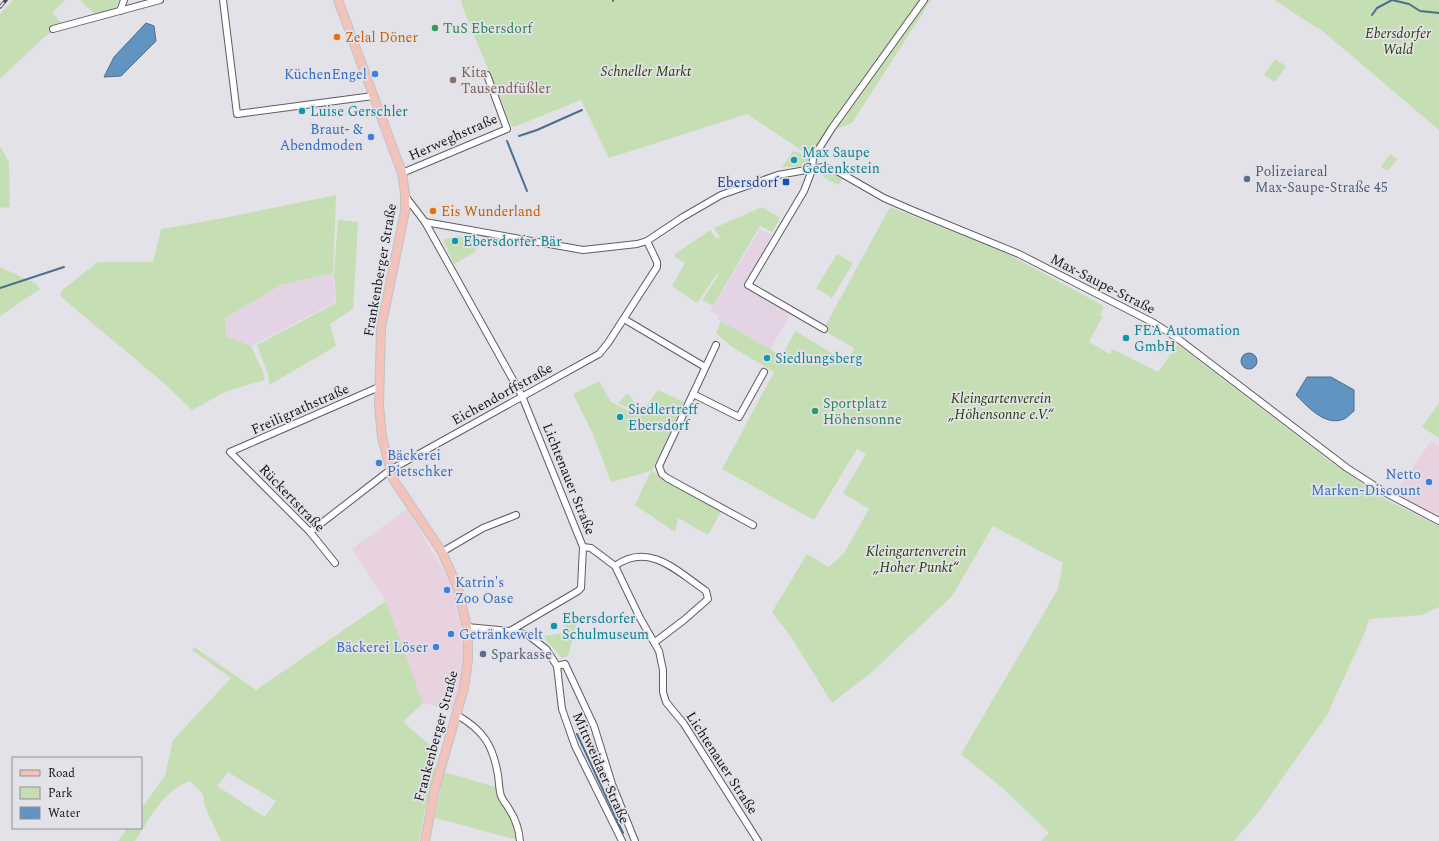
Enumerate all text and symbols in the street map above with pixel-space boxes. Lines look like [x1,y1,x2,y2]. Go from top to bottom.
place label: TuS Ebersdorf [443,18,534,39]
marker: TuS Ebersdorf [430,23,440,33]
park label: Ebersdorfer Wald [1365,23,1431,60]
place label: Zelal Döner [345,27,418,48]
marker: Zelal Döner [332,32,342,42]
park label: Schneller Markt [601,61,692,82]
place label: Kita Tausendfüßler [461,62,551,99]
place label: KüchenEngel [284,64,367,85]
marker: KüchenEngel [370,69,380,79]
marker: Kita Tausendfüßler [448,75,458,85]
place label: Luise Gerschler [310,101,408,122]
marker: Luise Gerschler [297,106,307,116]
street label: Herweghstraße [405,108,501,166]
place label: Braut- & Abendmoden [280,119,363,156]
marker: Braut- & Abendmoden [366,132,376,142]
place label: Max Saupe Gedenkstein [802,142,880,179]
marker: Max Saupe Gedenkstein [789,155,799,165]
place label: Polizeiareal Max-Saupe-Straße 45 [1255,161,1388,198]
place label: Ebersdorf [717,172,779,193]
marker: Polizeiareal Max-Saupe-Straße 45 [1242,174,1252,184]
marker: Ebersdorf [781,177,791,187]
street label: Frankenberger Straße [358,201,402,338]
place label: Eis Wunderland [441,201,541,222]
marker: Eis Wunderland [428,206,438,216]
place label: Ebersdorfer Bär [463,231,562,252]
marker: Ebersdorfer Bär [450,236,460,246]
street label: Max-Saupe-Straße [1047,248,1159,320]
place label: FEA Automation GmbH [1134,320,1240,357]
marker: FEA Automation GmbH [1121,333,1131,343]
place label: Siedlungsberg [775,348,863,369]
marker: Siedlungsberg [762,353,772,363]
street label: Eichendorffstraße [448,357,557,431]
street label: Freiligrathstraße [248,378,353,440]
park label: Kleingartenverein „Höhensonne e.V.“ [948,388,1054,425]
place label: Sportplatz Höhensonne [823,393,902,430]
place label: Siedlertreff Ebersdorf [628,399,699,436]
marker: Sportplatz Höhensonne [810,406,820,416]
marker: Siedlertreff Ebersdorf [615,412,625,422]
street label: Lichtenauer Straße [537,420,601,538]
place label: Bäckerei Pietschker [387,445,453,482]
marker: Bäckerei Pietschker [374,458,384,468]
street label: Rückertstraße [254,459,330,537]
place label: Netto Marken-Discount [1311,464,1421,501]
marker: Netto Marken-Discount [1424,477,1434,487]
park label: Kleingartenverein „Hoher Punkt“ [866,541,967,578]
place label: Katrin's Zoo Oase [455,572,514,609]
marker: Katrin's Zoo Oase [442,585,452,595]
place label: Ebersdorfer Schulmuseum [562,608,649,645]
marker: Ebersdorfer Schulmuseum [549,621,559,631]
place label: Getränkewelt [459,624,543,645]
marker: Getränkewelt [446,629,456,639]
place label: Bäckerei Löser [336,637,428,658]
marker: Bäckerei Löser [431,642,441,652]
place label: Sparkasse [491,644,552,665]
marker: Sparkasse [478,649,488,659]
street label: Frankenberger Straße [408,668,464,804]
street label: Lichtenauer Straße [681,707,763,819]
street label: Mittweidaer Straße [567,709,635,827]
legend [12,757,142,829]
text: Road [48,764,75,783]
text: Park [48,784,73,803]
text: Water [48,804,80,823]

